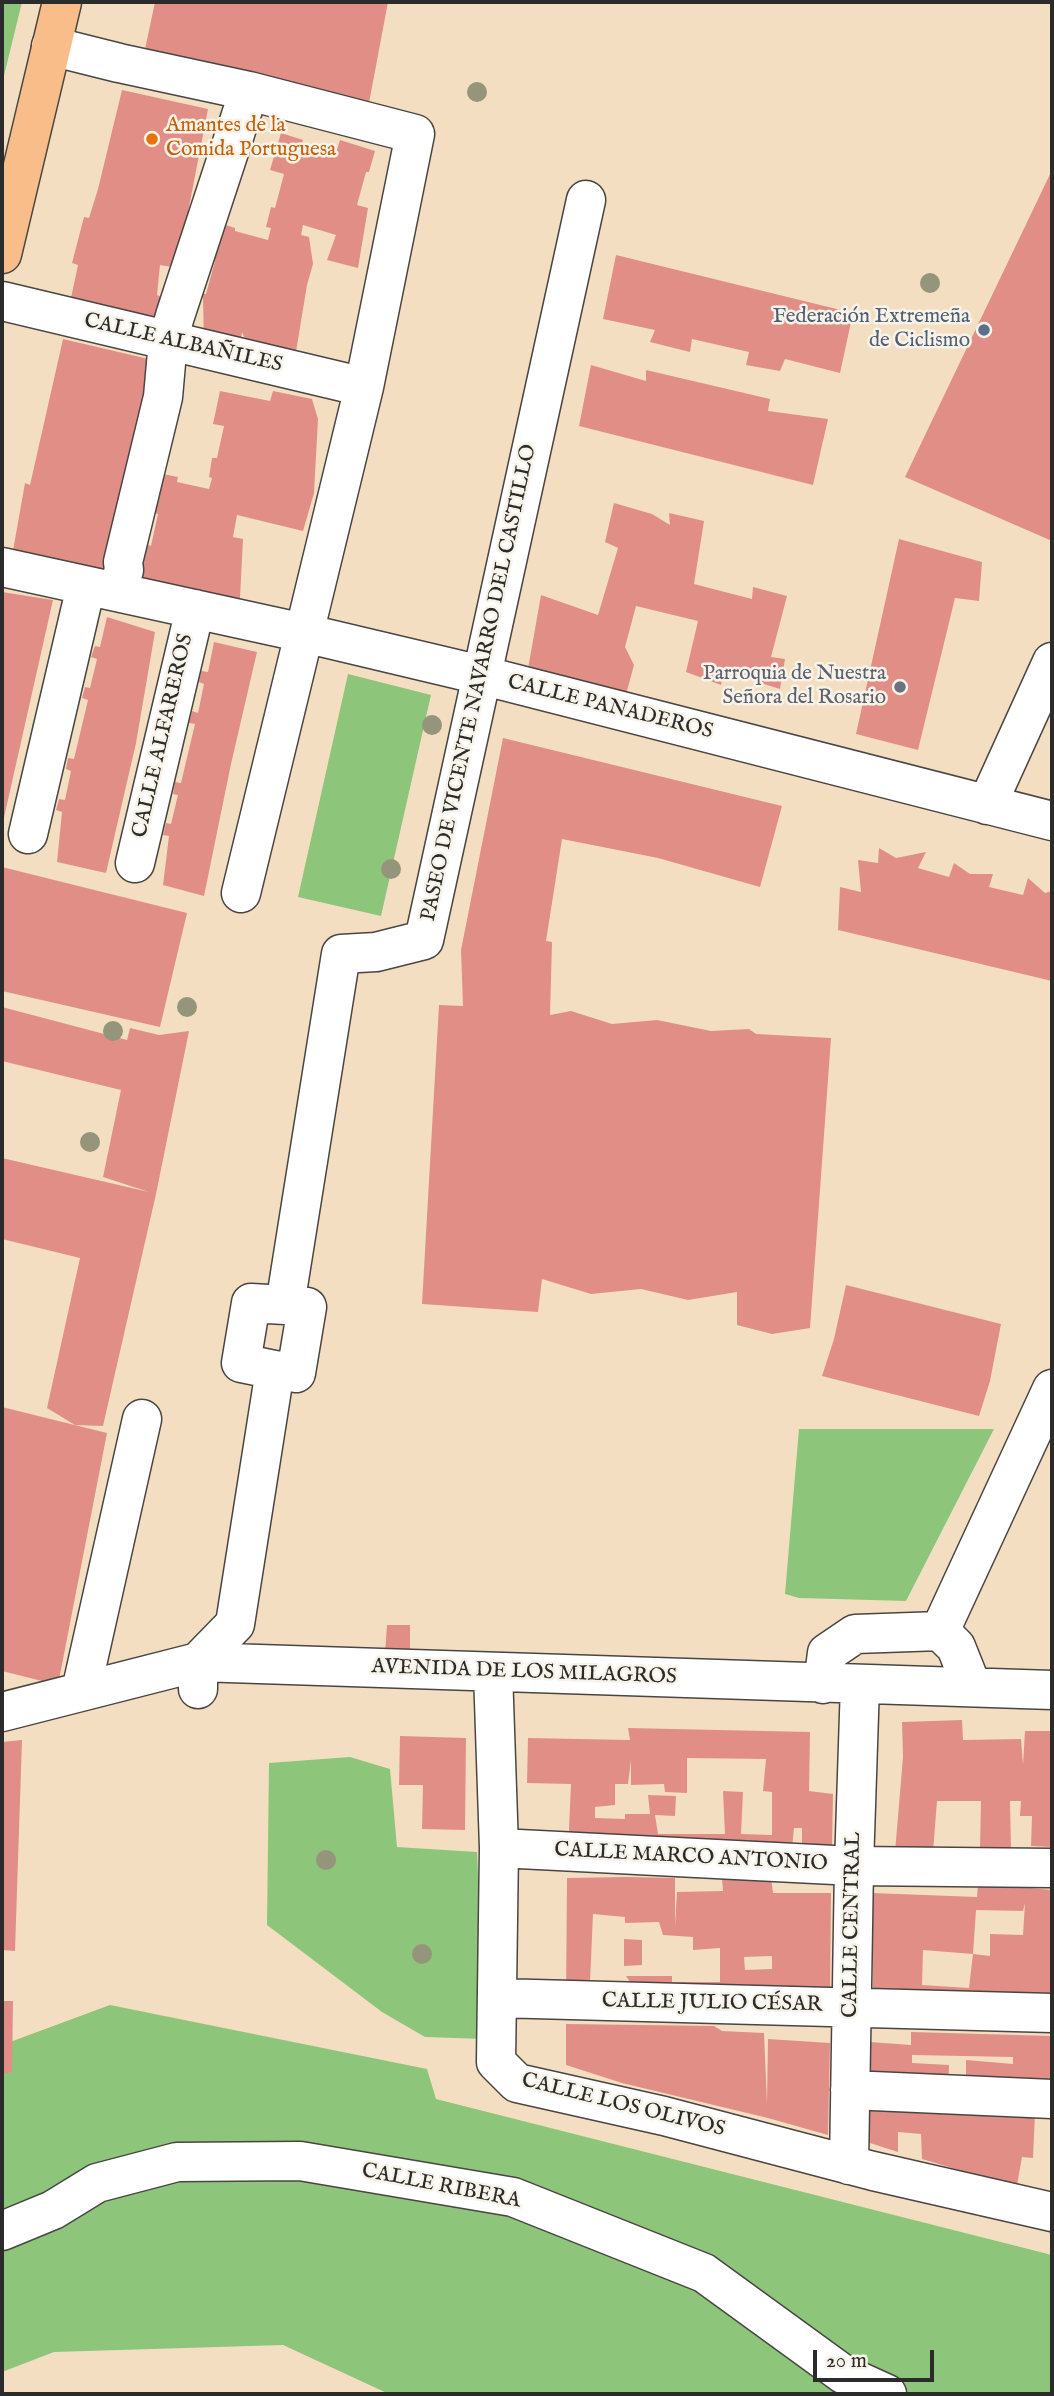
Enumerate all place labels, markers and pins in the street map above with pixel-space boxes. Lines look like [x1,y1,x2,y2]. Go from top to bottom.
place label: Amantes de la Comida Portuguesa [166,114,336,164]
marker: Amantes de la Comida Portuguesa [144,131,160,147]
place label: Federación Extremeña de Ciclismo [773,305,970,355]
marker: Federación Extremeña de Ciclismo [976,322,992,338]
place label: Parroquia de Nuestra Señora del Rosario [703,662,886,712]
marker: Parroquia de Nuestra Señora del Rosario [892,679,908,695]

